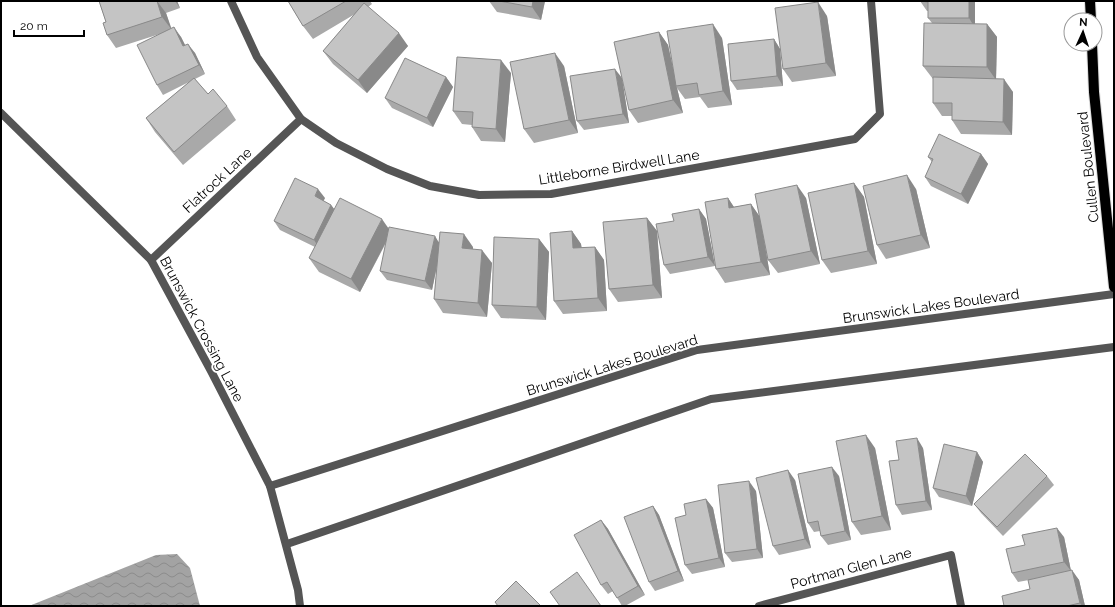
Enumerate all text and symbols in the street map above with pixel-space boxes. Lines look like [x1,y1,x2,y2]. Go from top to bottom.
scale bar [14,12,84,38]
north arrow [1063,12,1103,52]
text: N [1079,16,1088,29]
text: 20 m [20,19,48,33]
street label: Cullen Boulevard [1074,111,1102,223]
street label: Flatrock Lane [179,144,255,216]
street label: Littleborne Birdwell Lane [537,146,701,188]
street label: Brunswick Crossing Lane [157,254,247,404]
street label: Brunswick Lakes Boulevard [842,286,1020,326]
street label: Brunswick Lakes Boulevard [525,331,699,399]
street label: Portman Glen Lane [789,544,913,592]

